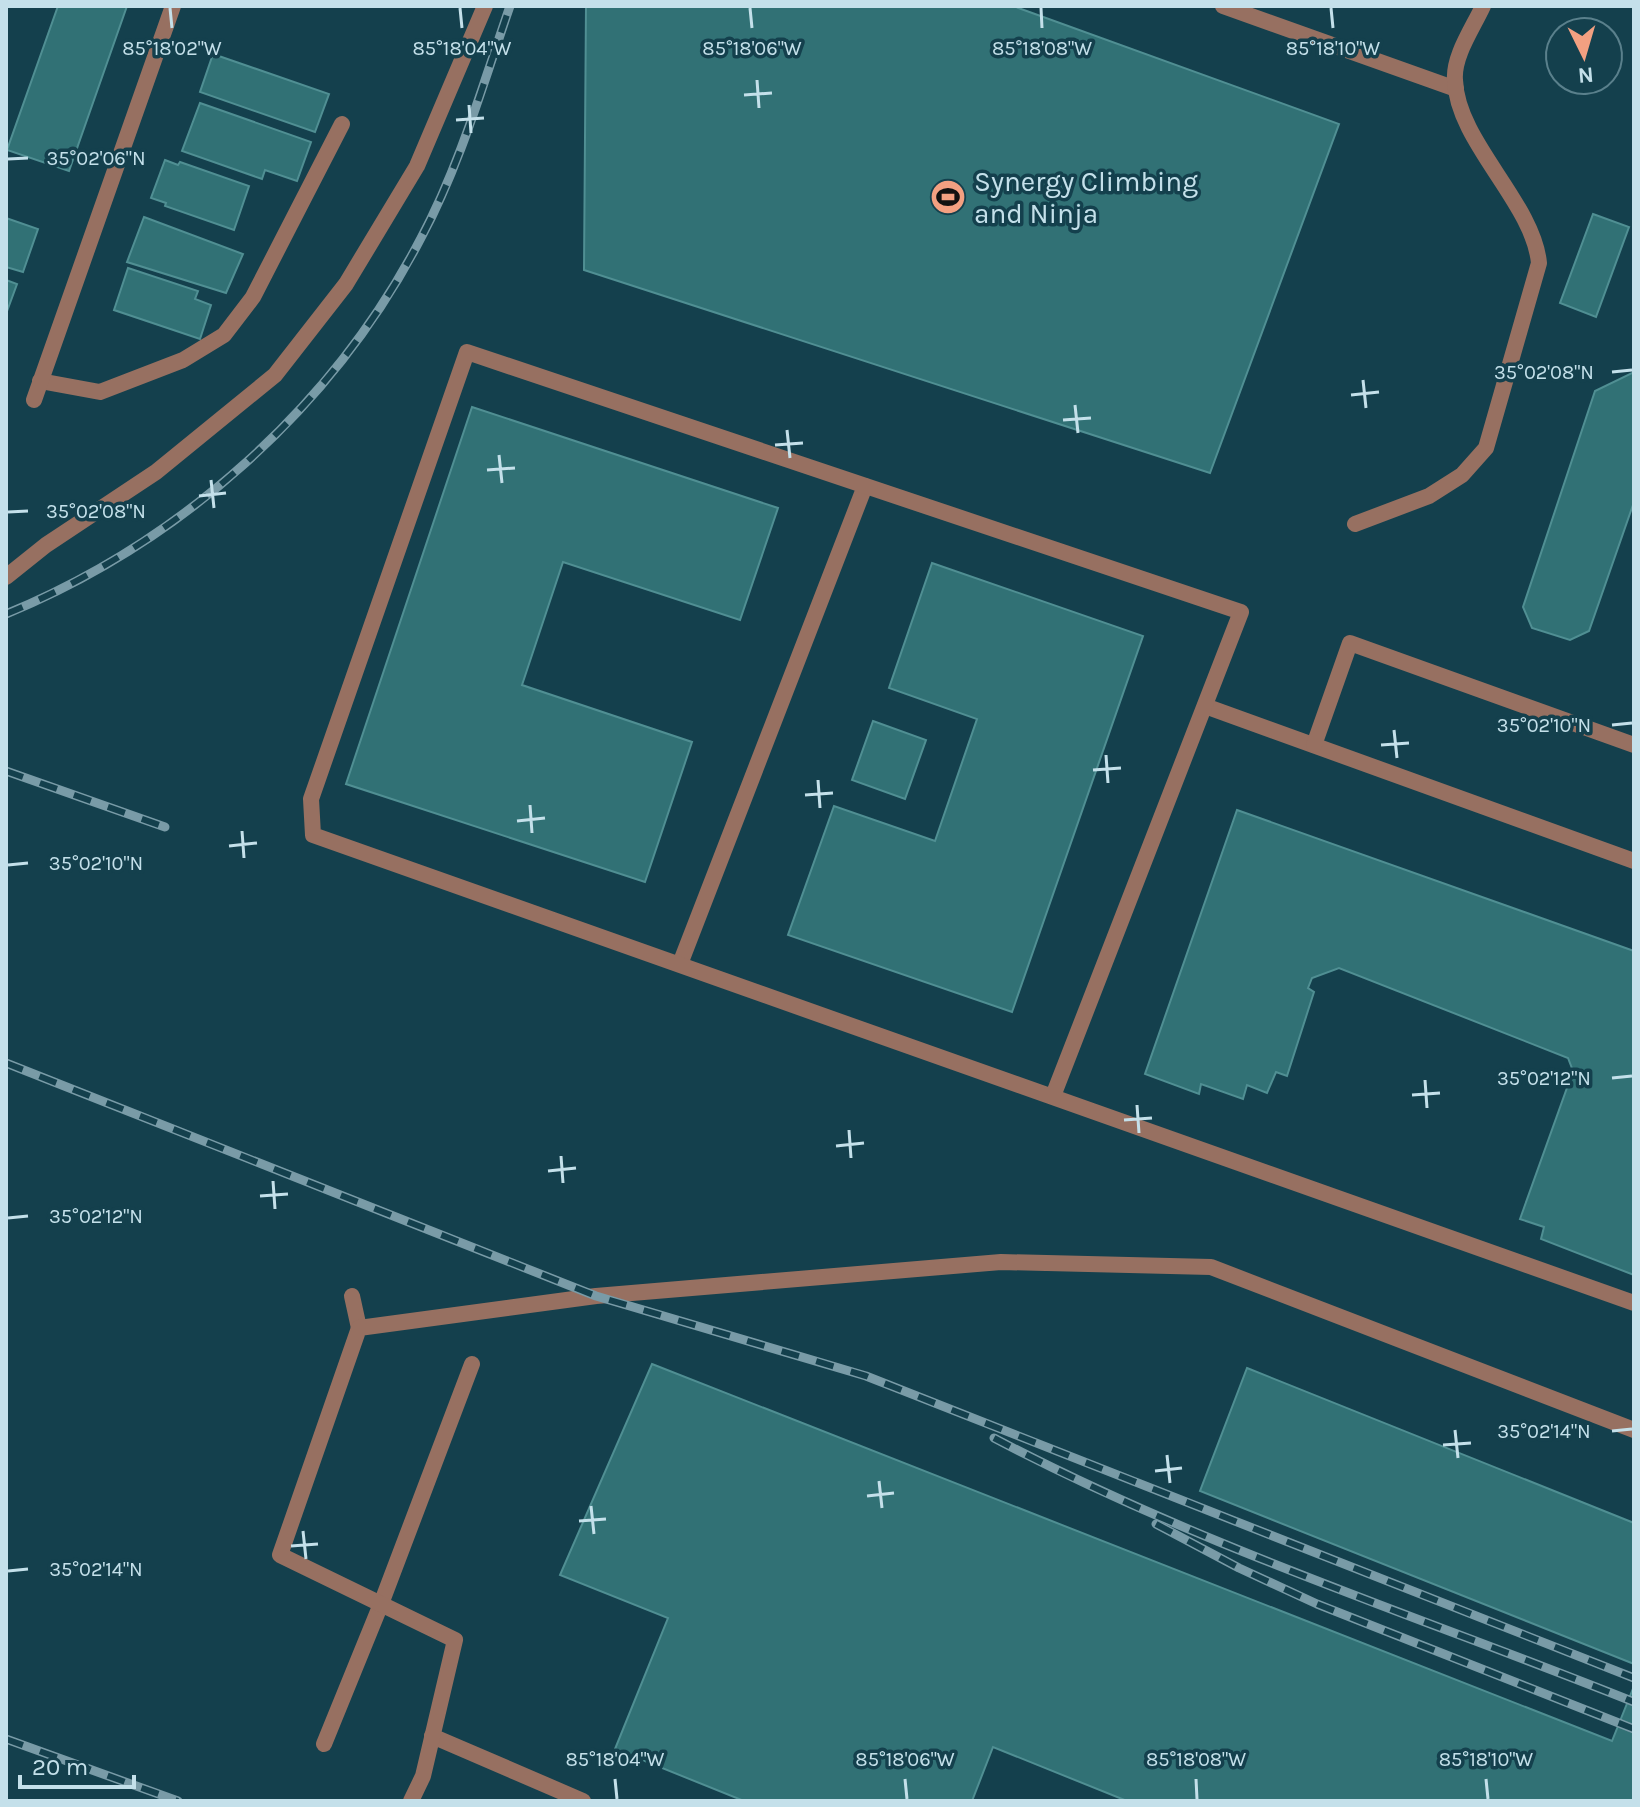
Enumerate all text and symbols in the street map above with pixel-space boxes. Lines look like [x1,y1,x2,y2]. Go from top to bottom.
north arrow [1544,16,1624,96]
text: 85°18'02"W [122,37,222,60]
text: 85°18'04"W [412,37,512,60]
text: 85°18'06"W [702,37,802,60]
text: 85°18'08"W [992,37,1092,60]
text: 85°18'10"W [1286,37,1380,60]
text: N [1577,61,1595,89]
text: 35°02'06"N [46,147,146,170]
place label: Synergy Climbing and Ninja [974,165,1198,230]
sports icon: Synergy Climbing and Ninja [929,178,967,216]
text: 35°02'08"N [1494,361,1594,384]
text: 35°02'08"N [46,500,146,523]
text: 35°02'10"N [1497,714,1591,737]
text: 35°02'10"N [49,852,143,875]
text: 35°02'12"N [1497,1067,1591,1090]
text: 35°02'12"N [49,1205,143,1228]
text: 35°02'14"N [1497,1420,1591,1443]
text: 35°02'14"N [49,1558,143,1581]
scale bar [20,1739,134,1789]
text: 85°18'04"W [565,1748,665,1771]
text: 85°18'06"W [855,1748,955,1771]
text: 85°18'08"W [1146,1748,1246,1771]
text: 85°18'10"W [1439,1748,1533,1771]
text: 20 m [32,1753,88,1781]

